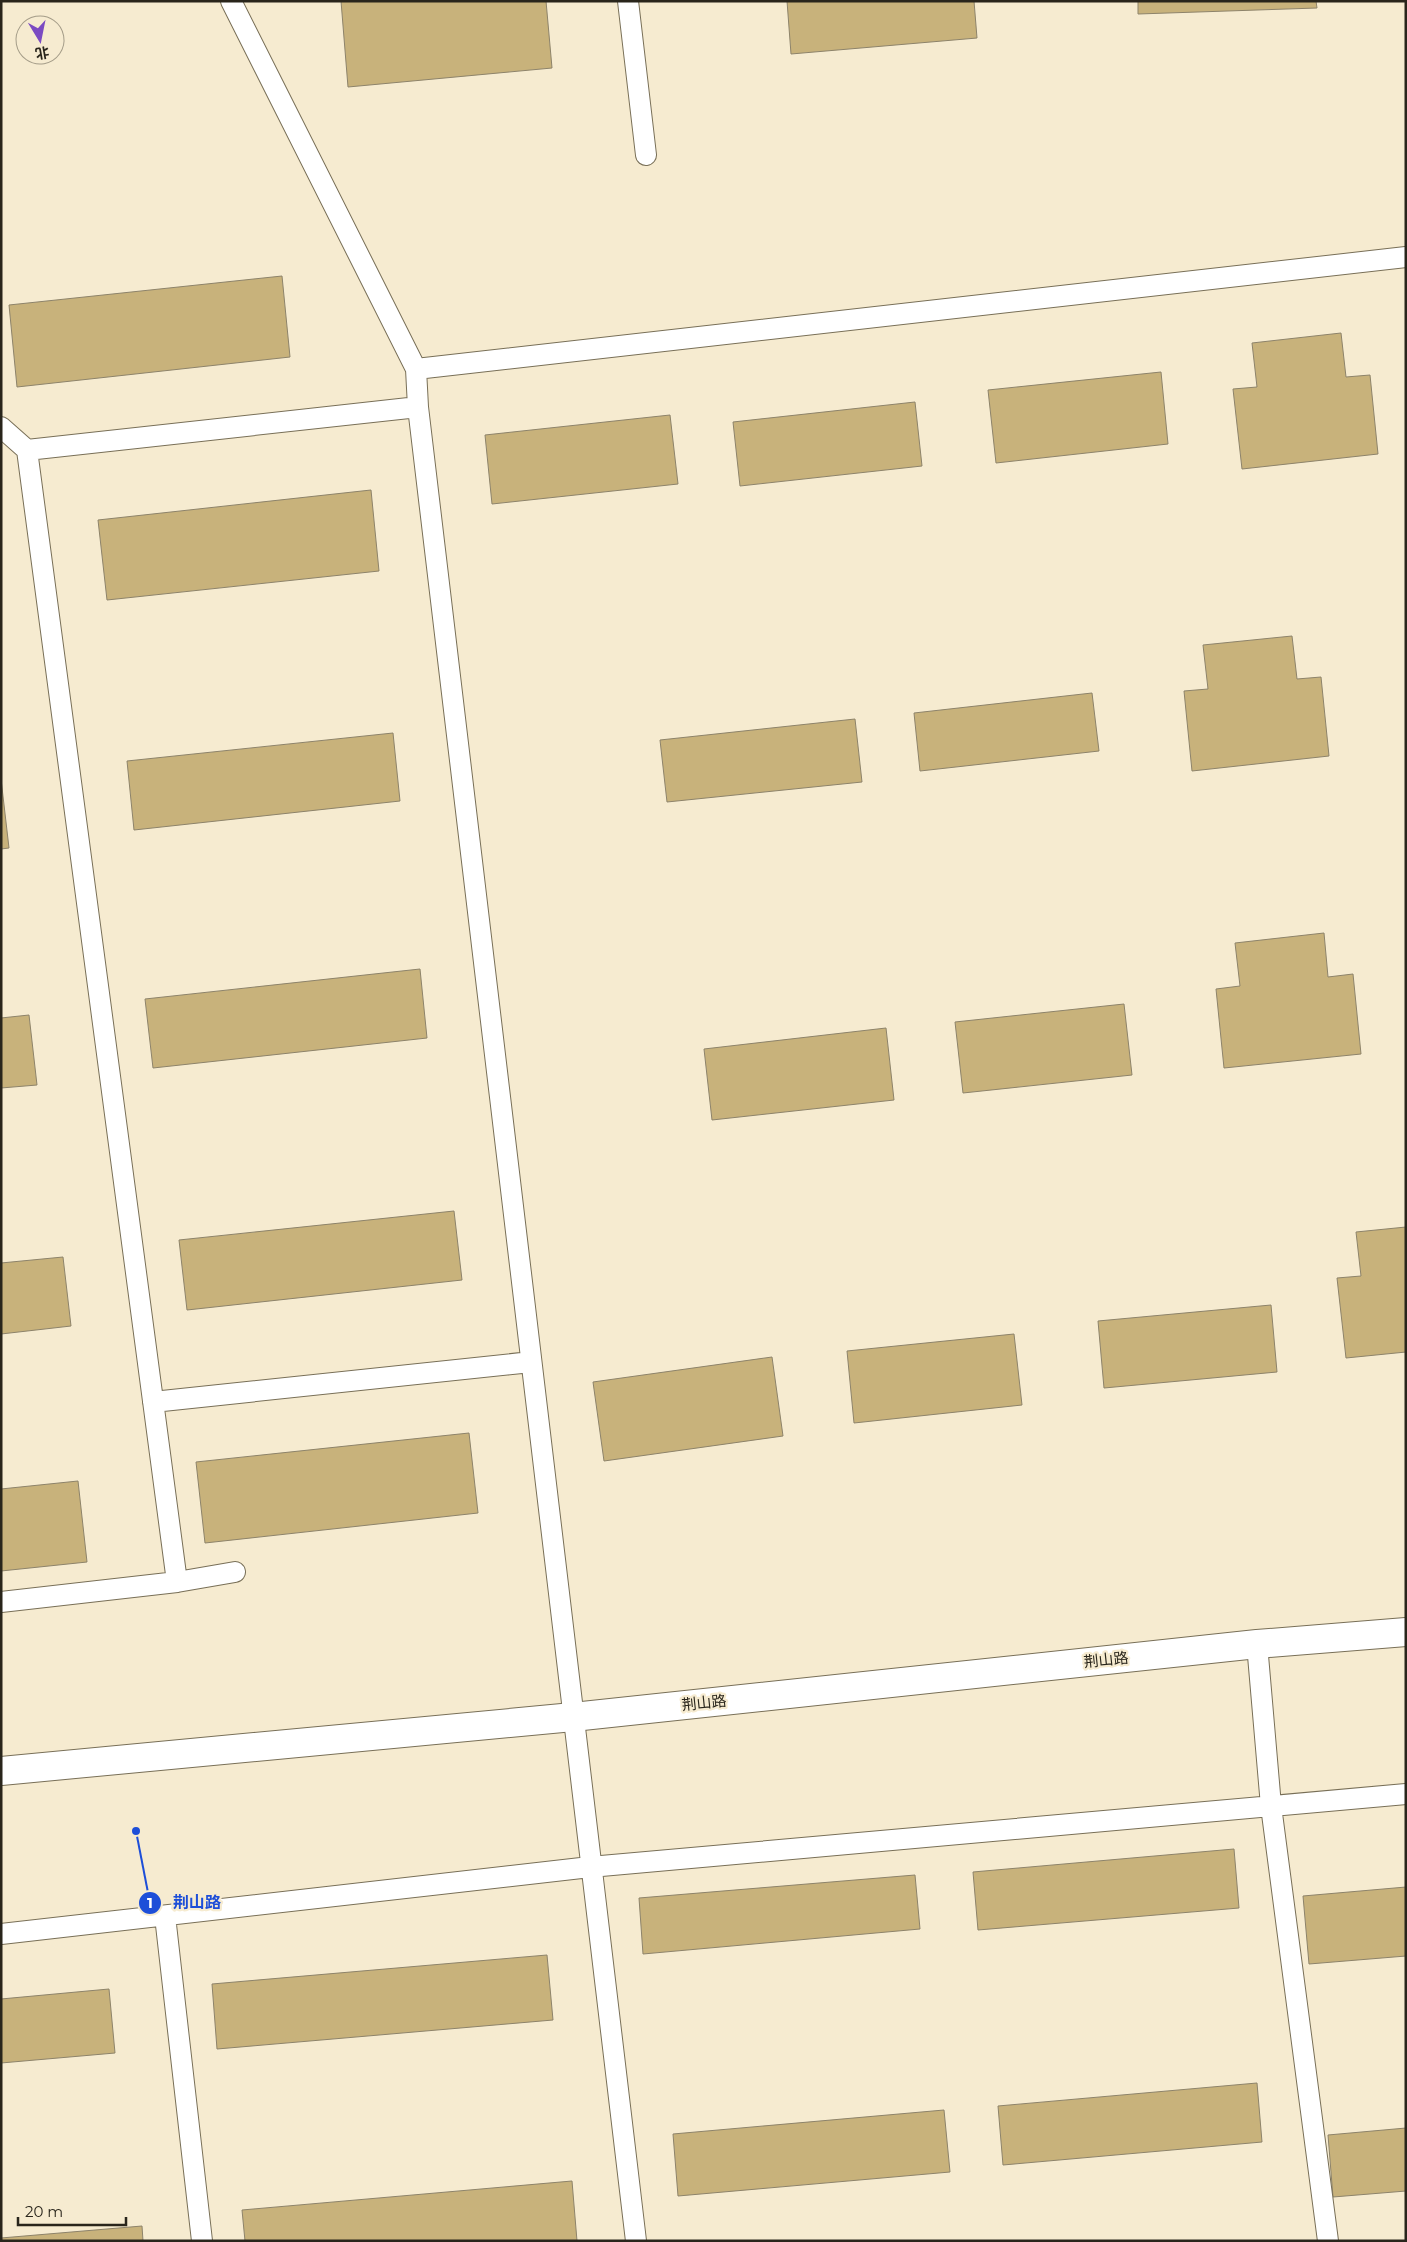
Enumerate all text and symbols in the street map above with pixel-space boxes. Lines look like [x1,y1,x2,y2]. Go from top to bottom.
north arrow [15,15,65,65]
text: 北 [34,43,51,63]
street label: 荆山路 [1083,1648,1129,1671]
street label: 荆山路 [681,1691,727,1714]
callout: 荆山路 [138,1887,231,1918]
text: 1 [147,1893,153,1912]
text: 荆山路 [173,1893,221,1912]
scale bar [18,2194,125,2226]
text: 20 m [25,2202,63,2221]

